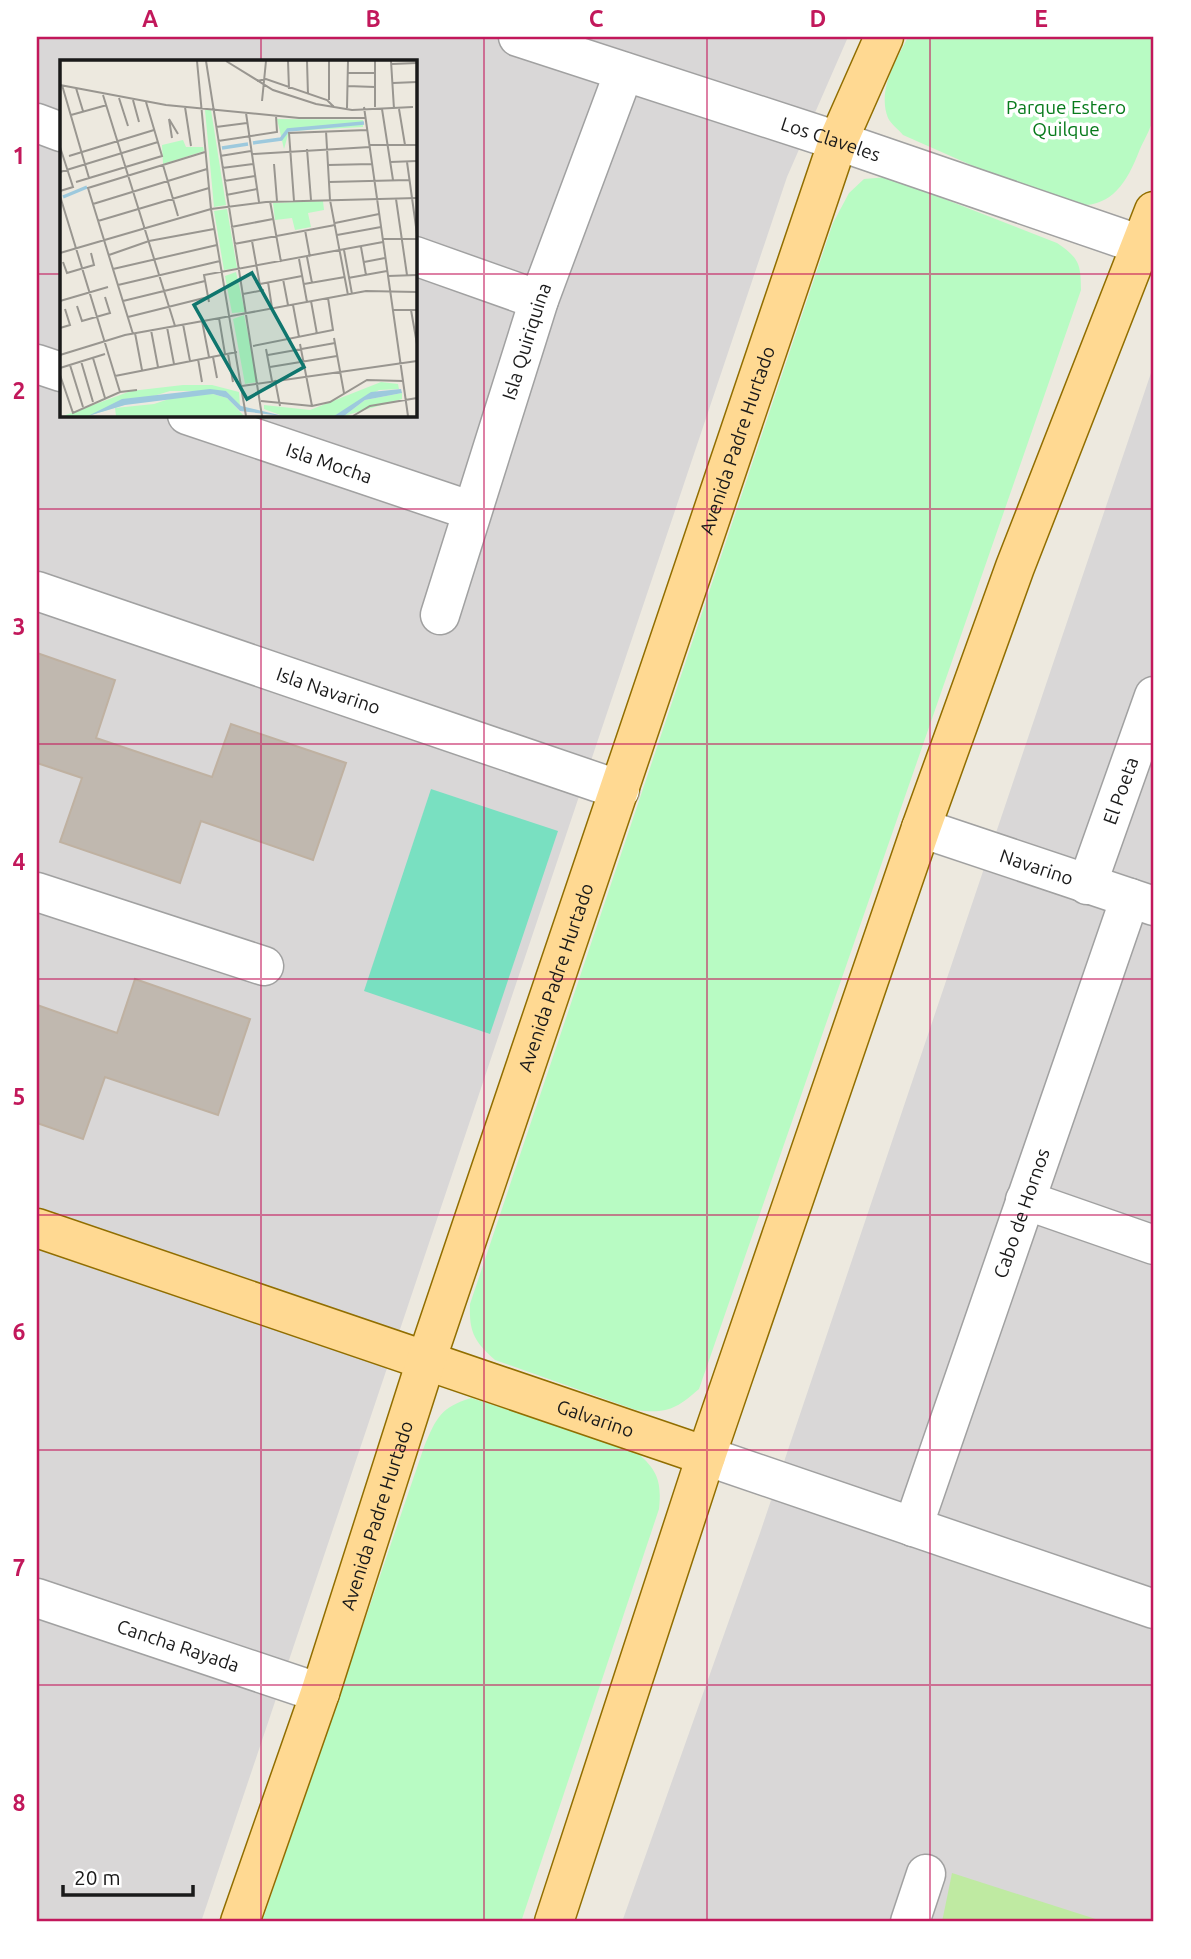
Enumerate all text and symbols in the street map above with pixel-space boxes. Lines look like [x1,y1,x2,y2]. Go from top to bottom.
text: A [142,6,158,31]
text: B [365,6,381,31]
text: C [589,6,604,31]
text: D [810,6,826,31]
text: E [1034,6,1048,31]
inset map [60,60,416,416]
park label: Parque Estero Quilque [1006,96,1126,140]
street label: Los Claveles [778,112,883,166]
text: 1 [13,143,25,168]
street label: Isla Quiriquina [497,280,555,403]
street label: Avenida Padre Hurtado [695,343,779,537]
text: 2 [13,378,25,403]
street label: Isla Mocha [283,438,375,488]
text: 3 [13,614,25,639]
street label: Isla Navarino [274,663,383,718]
street label: El Poeta [1098,754,1142,827]
street label: Navarino [997,844,1076,889]
text: 4 [13,849,26,874]
street label: Avenida Padre Hurtado [514,880,598,1074]
text: 5 [13,1084,25,1109]
street label: Cabo de Hornos [989,1145,1054,1281]
text: 6 [13,1319,26,1344]
street label: Galvarino [554,1395,637,1442]
street label: Avenida Padre Hurtado [336,1418,417,1613]
text: 7 [13,1555,25,1580]
street label: Cancha Rayada [114,1615,242,1676]
text: 8 [13,1790,25,1815]
scale bar [63,1854,192,1898]
text: 20 m [74,1865,121,1889]

